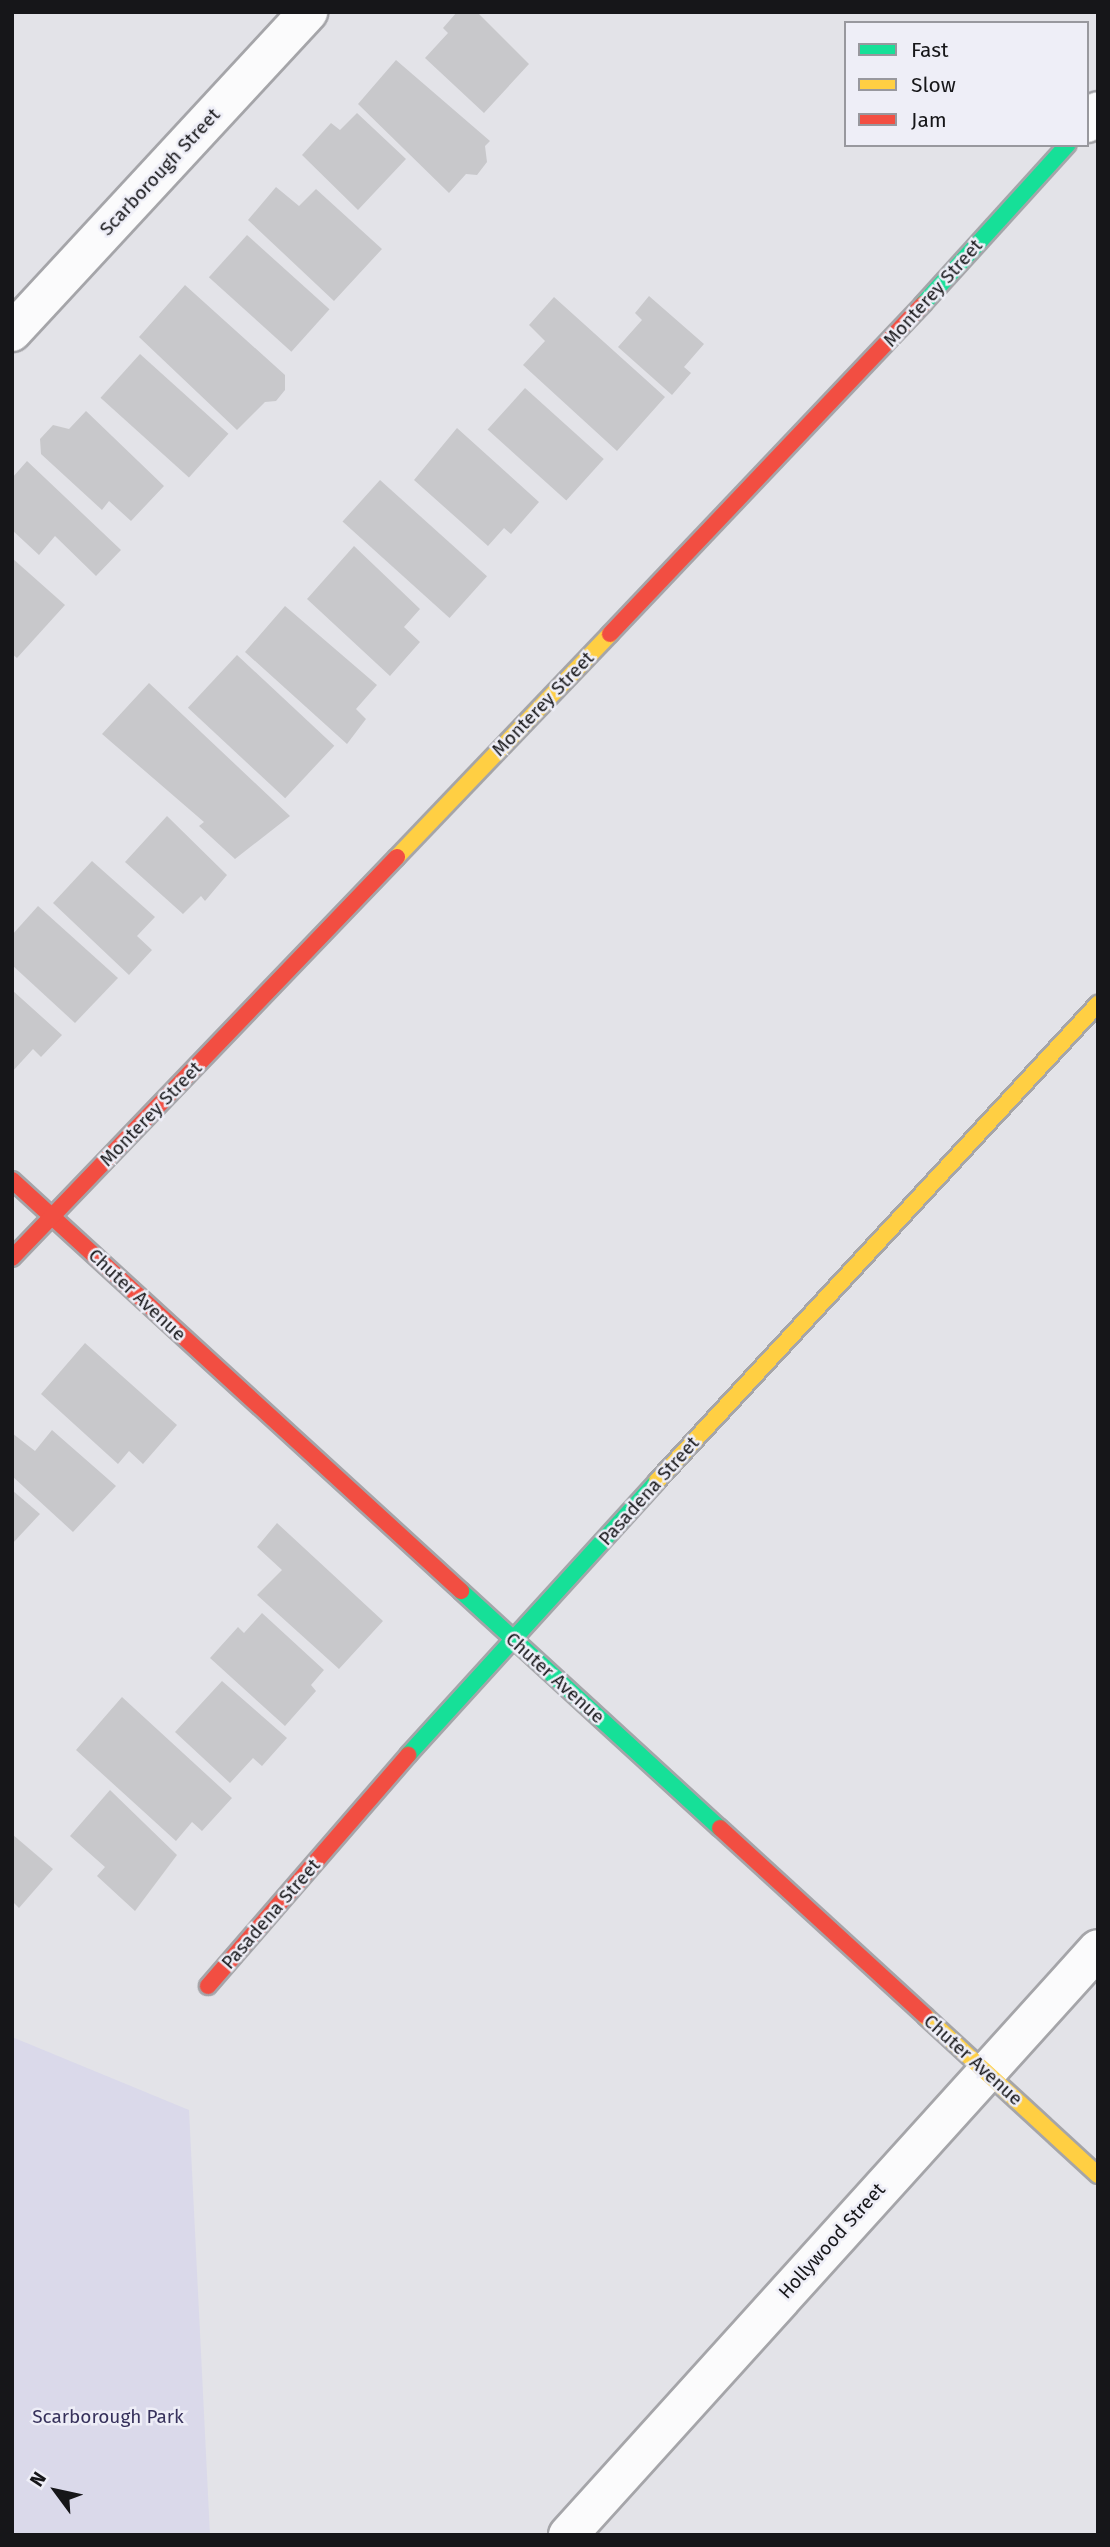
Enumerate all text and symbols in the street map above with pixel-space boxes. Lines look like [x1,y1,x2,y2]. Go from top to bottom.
legend [844,21,1089,147]
text: Fast [911,37,949,63]
text: Slow [911,72,956,98]
street label: Scarborough Street [95,104,225,240]
text: Jam [911,107,947,133]
street label: Monterey Street [879,234,987,352]
street label: Monterey Street [487,647,599,761]
street label: Monterey Street [95,1057,207,1171]
street label: Chuter Avenue [84,1244,190,1346]
street label: Pasadena Street [594,1432,704,1550]
street label: Chuter Avenue [501,1628,609,1728]
street label: Pasadena Street [217,1854,325,1974]
street label: Chuter Avenue [919,2010,1027,2110]
street label: Hollywood Street [774,2178,890,2304]
park label: Scarborough Park [32,2406,184,2428]
north arrow [21,2456,91,2526]
text: N [25,2468,51,2491]

